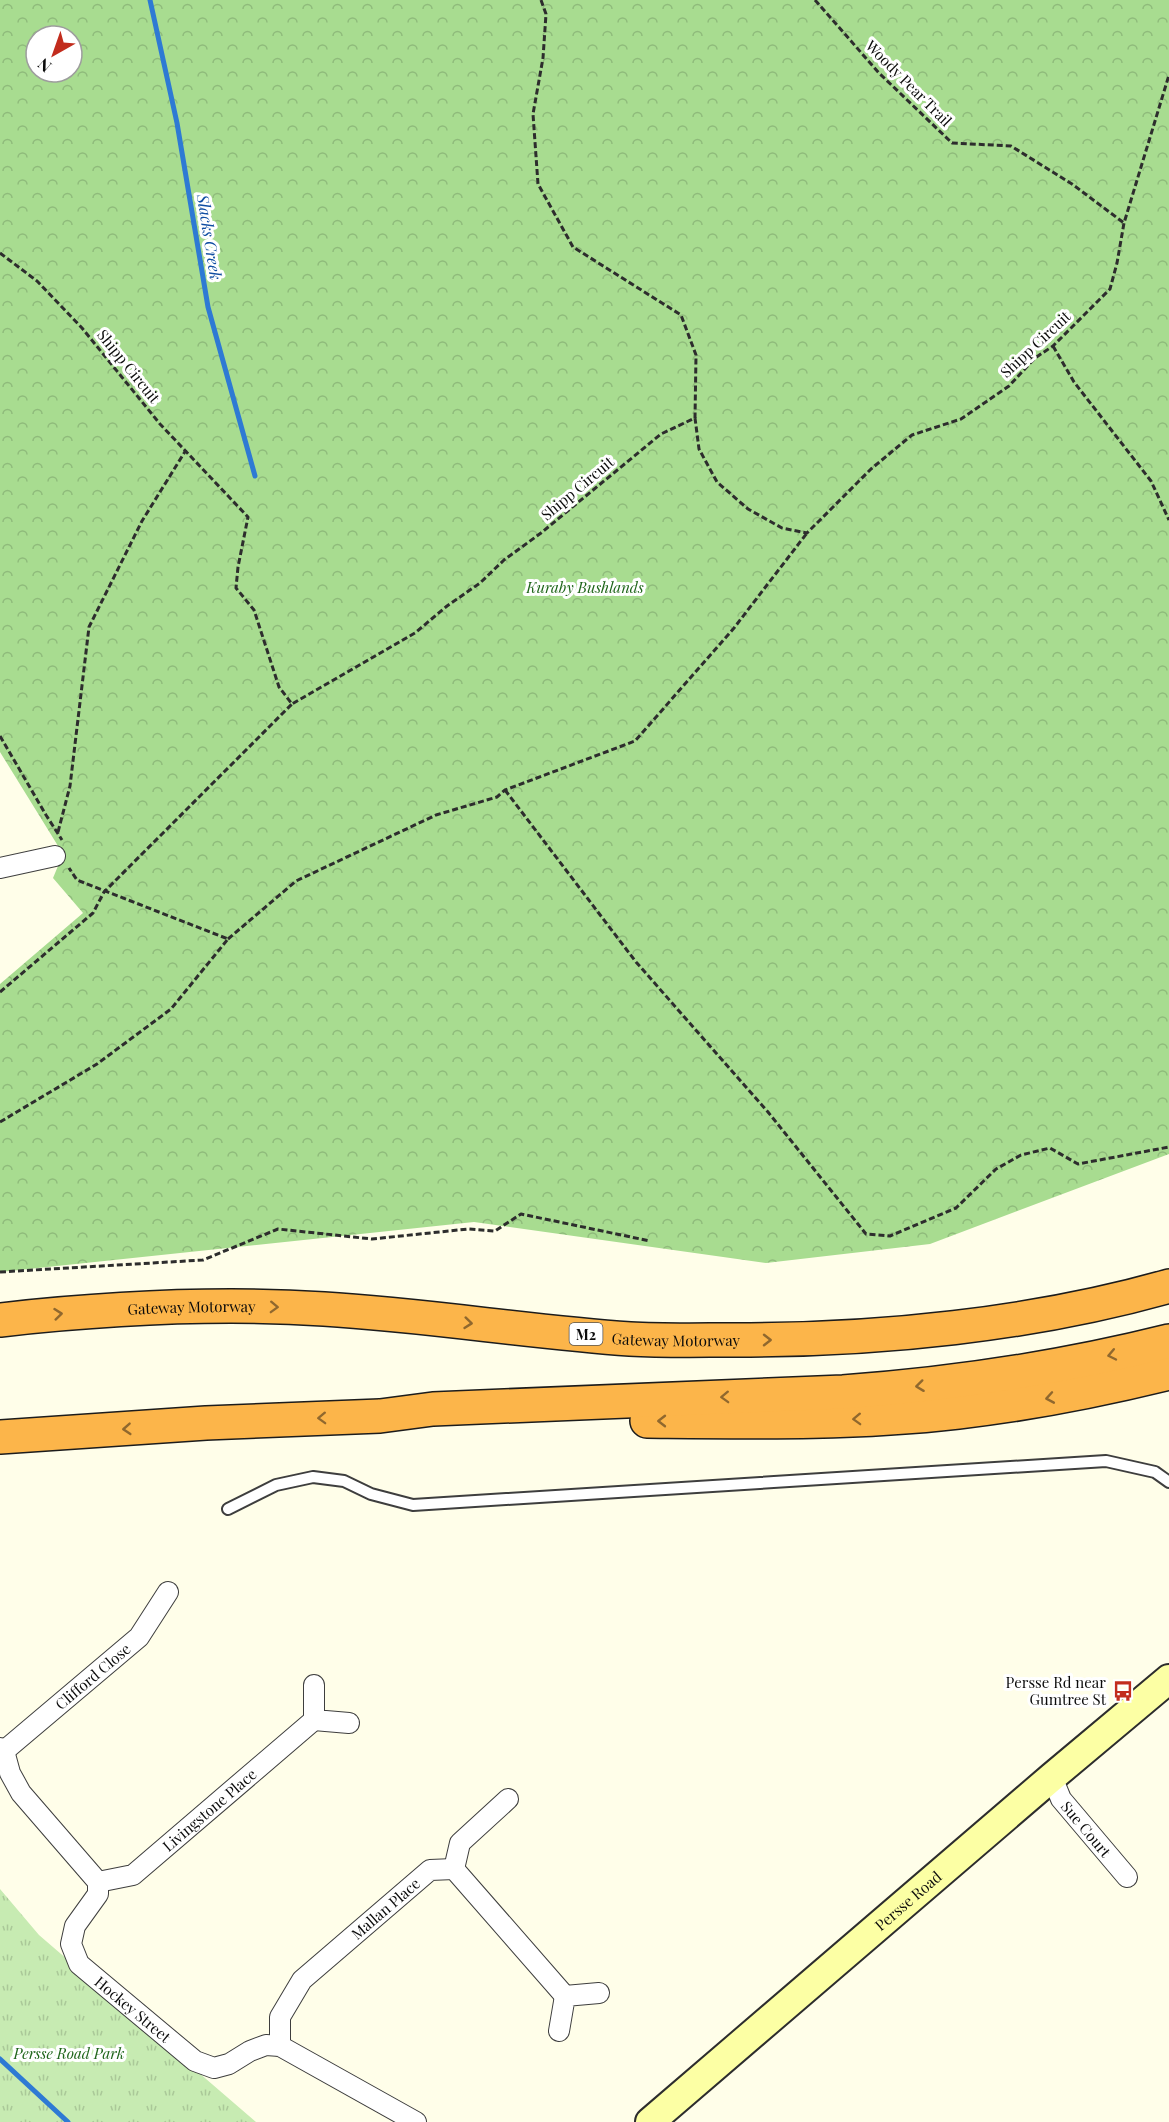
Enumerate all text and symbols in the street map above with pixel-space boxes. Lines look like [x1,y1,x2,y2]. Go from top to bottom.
north arrow [24,24,84,84]
street label: Woody Pear Trail [861,35,956,130]
text: N [33,54,55,78]
water label: Slacks Creek [193,192,227,281]
street label: Shipp Circuit [996,306,1075,382]
street label: Shipp Circuit [93,325,165,408]
street label: Shipp Circuit [536,451,618,524]
park label: Kuraby Bushlands [525,577,644,597]
street label: Gateway Motorway [127,1296,256,1319]
one-way arrow [269,1301,278,1314]
one-way arrow [54,1308,63,1321]
one-way arrow [464,1316,473,1328]
road number: M2 [570,1323,602,1345]
street label: Gateway Motorway [611,1328,740,1350]
one-way arrow [763,1334,772,1346]
one-way arrow [1107,1348,1117,1361]
one-way arrow [915,1379,924,1392]
one-way arrow [721,1391,730,1403]
one-way arrow [1046,1392,1055,1404]
one-way arrow [318,1412,327,1425]
one-way arrow [852,1413,861,1426]
one-way arrow [657,1415,666,1427]
one-way arrow [123,1422,132,1435]
street label: Clifford Close [51,1639,134,1714]
place label: Persse Rd near Gumtree St [1006,1672,1107,1709]
bus stop icon: Persse Rd near Gumtree St [1111,1679,1135,1703]
street label: Livingstone Place [158,1764,260,1856]
street label: Sue Court [1057,1797,1116,1862]
street label: Persse Road [870,1866,946,1935]
street label: Mallan Place [347,1873,424,1943]
street label: Hockey Street [91,1972,176,2047]
park label: Persse Road Park [13,2043,125,2063]

